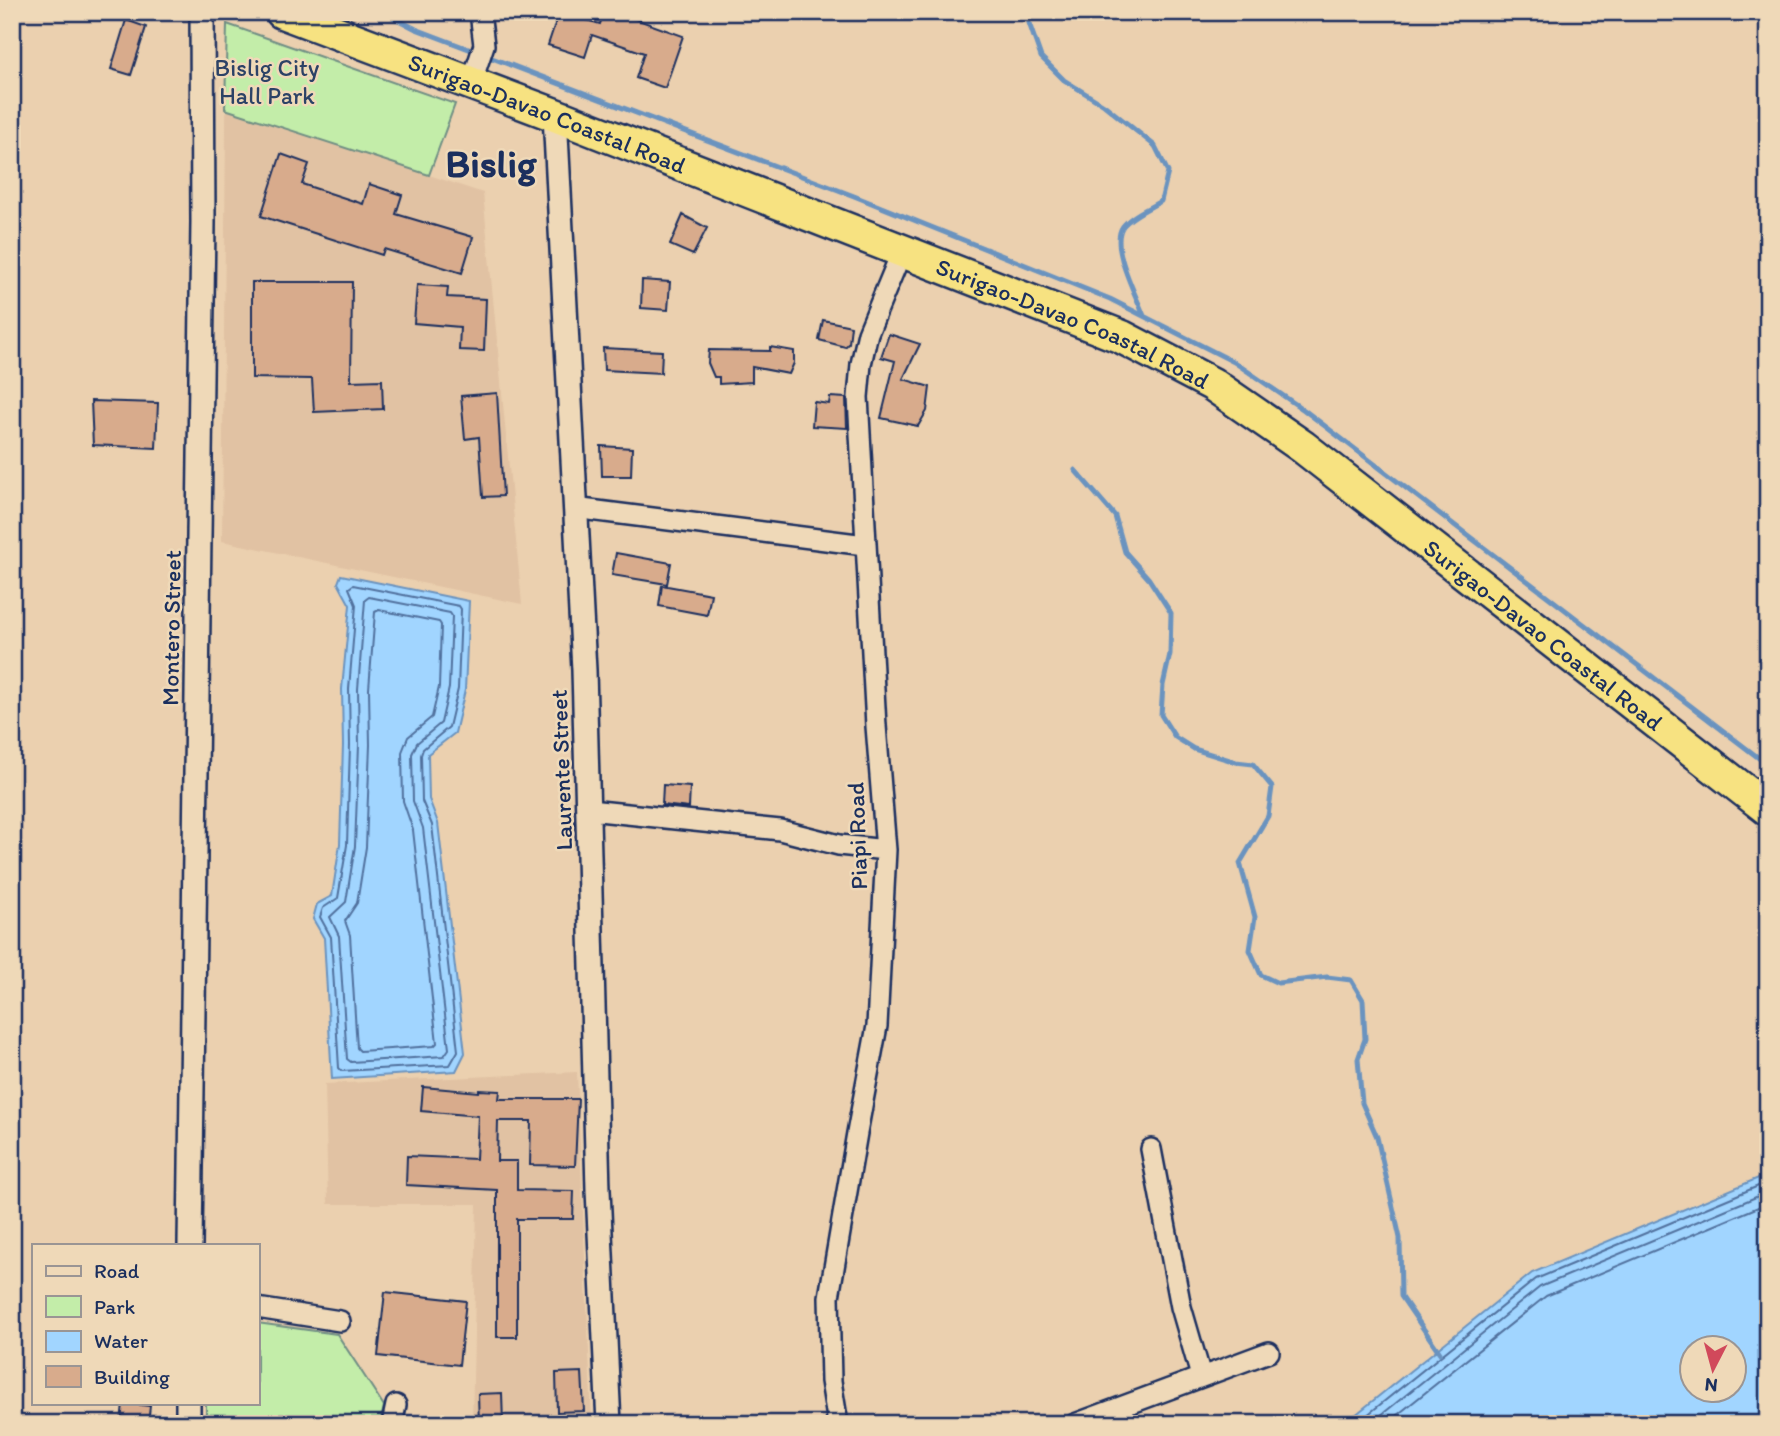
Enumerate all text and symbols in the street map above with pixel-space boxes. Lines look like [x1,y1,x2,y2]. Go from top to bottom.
street label: Surigao-Davao Coastal Road [405,47,690,179]
park label: Bislig City Hall Park [215,53,319,110]
district label: Bislig [445,141,537,187]
street label: Surigao-Davao Coastal Road [932,251,1215,395]
street label: Surigao-Davao Coastal Road [1418,532,1669,736]
street label: Montero Street [155,550,187,706]
street label: Laurente Street [544,689,578,851]
street label: Piapi Road [841,782,873,890]
legend [32,1244,259,1404]
text: Road [94,1258,140,1283]
text: Park [94,1294,136,1319]
text: Water [94,1328,148,1353]
north arrow [1678,1334,1748,1404]
text: Building [94,1364,170,1389]
text: N [1704,1373,1719,1398]

